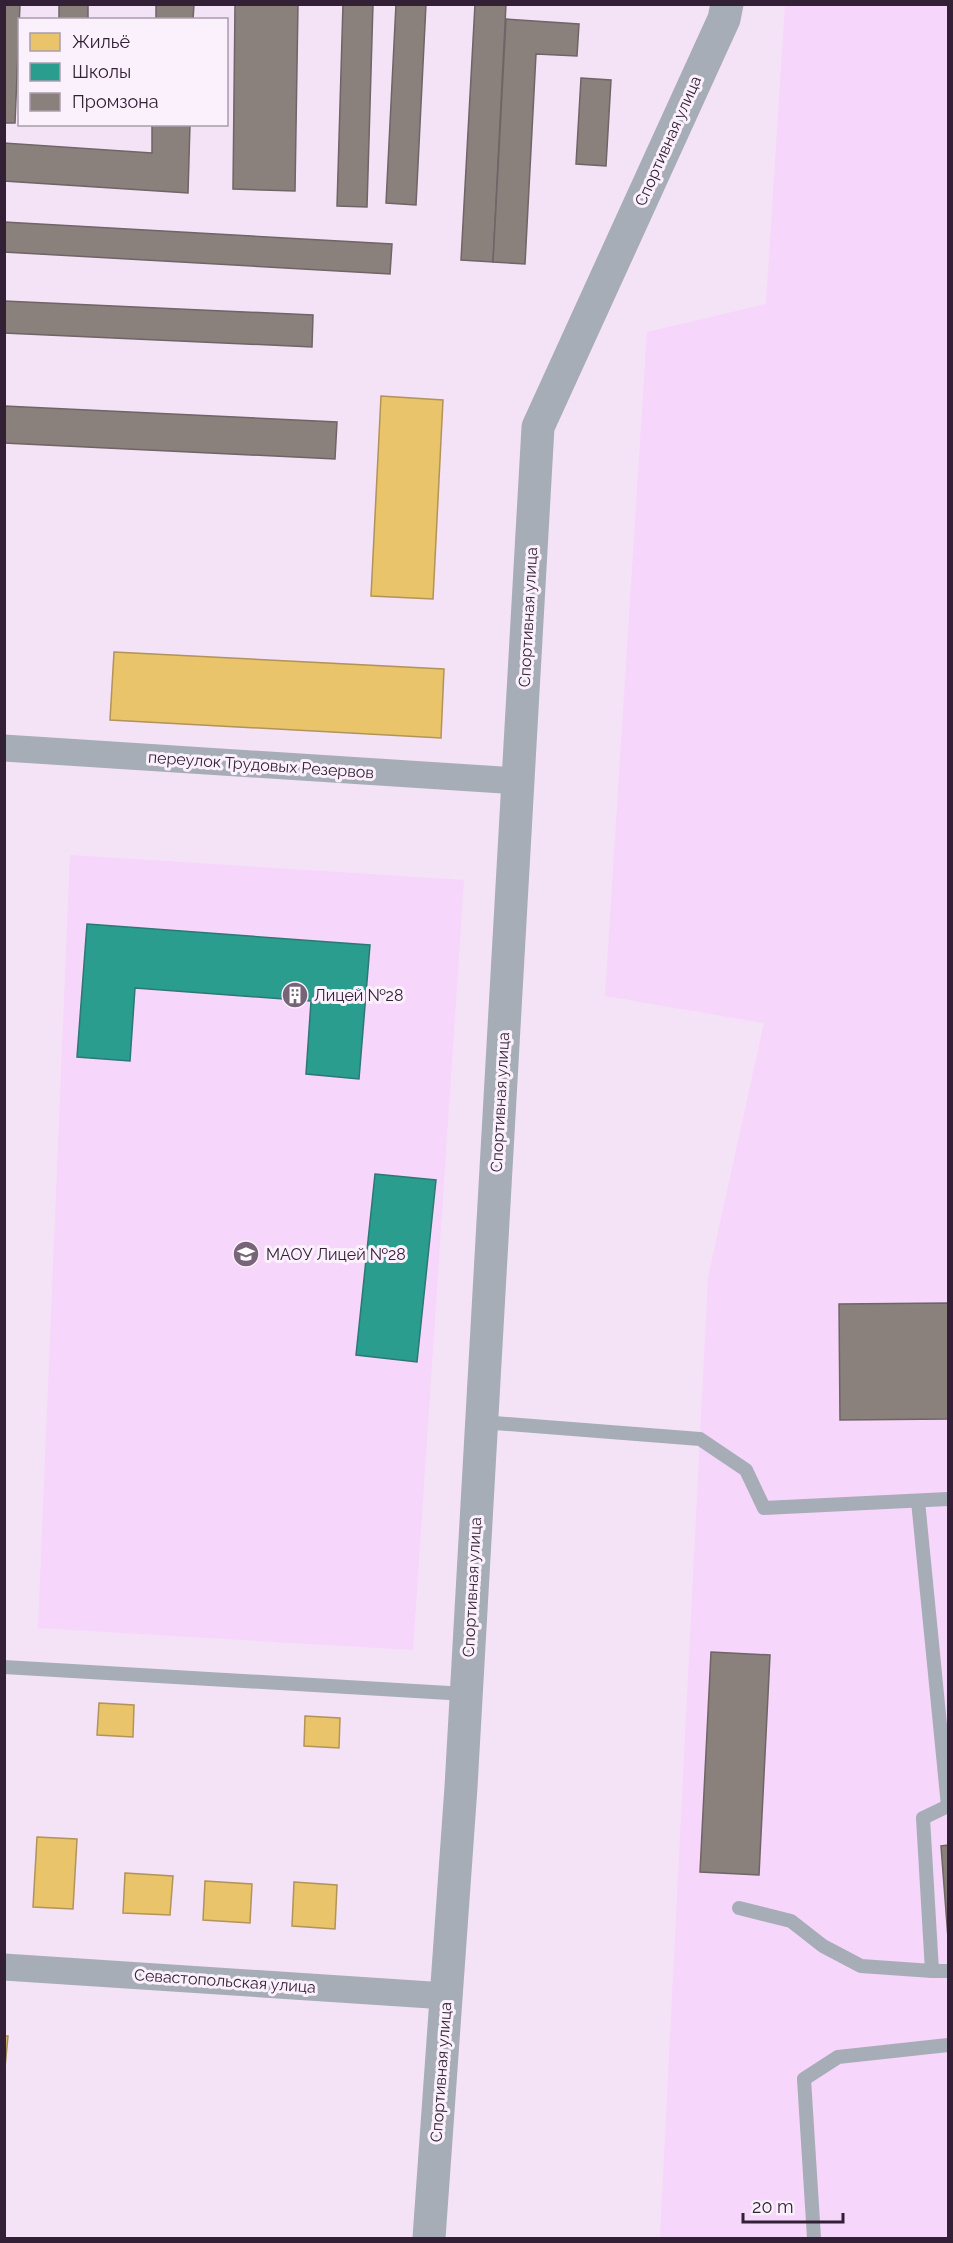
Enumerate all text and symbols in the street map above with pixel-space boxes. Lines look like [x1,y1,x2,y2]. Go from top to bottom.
legend [18,18,228,126]
text: Жильё [72,31,130,52]
text: Школы [72,61,131,82]
street label: Спортивная улица [631,73,705,209]
text: Промзона [72,91,159,112]
street label: Спортивная улица [515,546,541,688]
street label: переулок Трудовых Резервов [147,748,375,782]
building icon: Лицей №28 [280,980,310,1010]
place label: Лицей №28 [314,986,403,1005]
street label: Спортивная улица [487,1031,513,1173]
school or university icon: МАОУ Лицей №28 [231,1239,261,1269]
place label: МАОУ Лицей №28 [266,1245,406,1264]
street label: Спортивная улица [459,1516,485,1658]
street label: Севастопольская улица [134,1965,316,1997]
street label: Спортивная улица [427,2001,455,2143]
scale bar [743,2186,844,2224]
text: 20 m [752,2196,794,2217]

